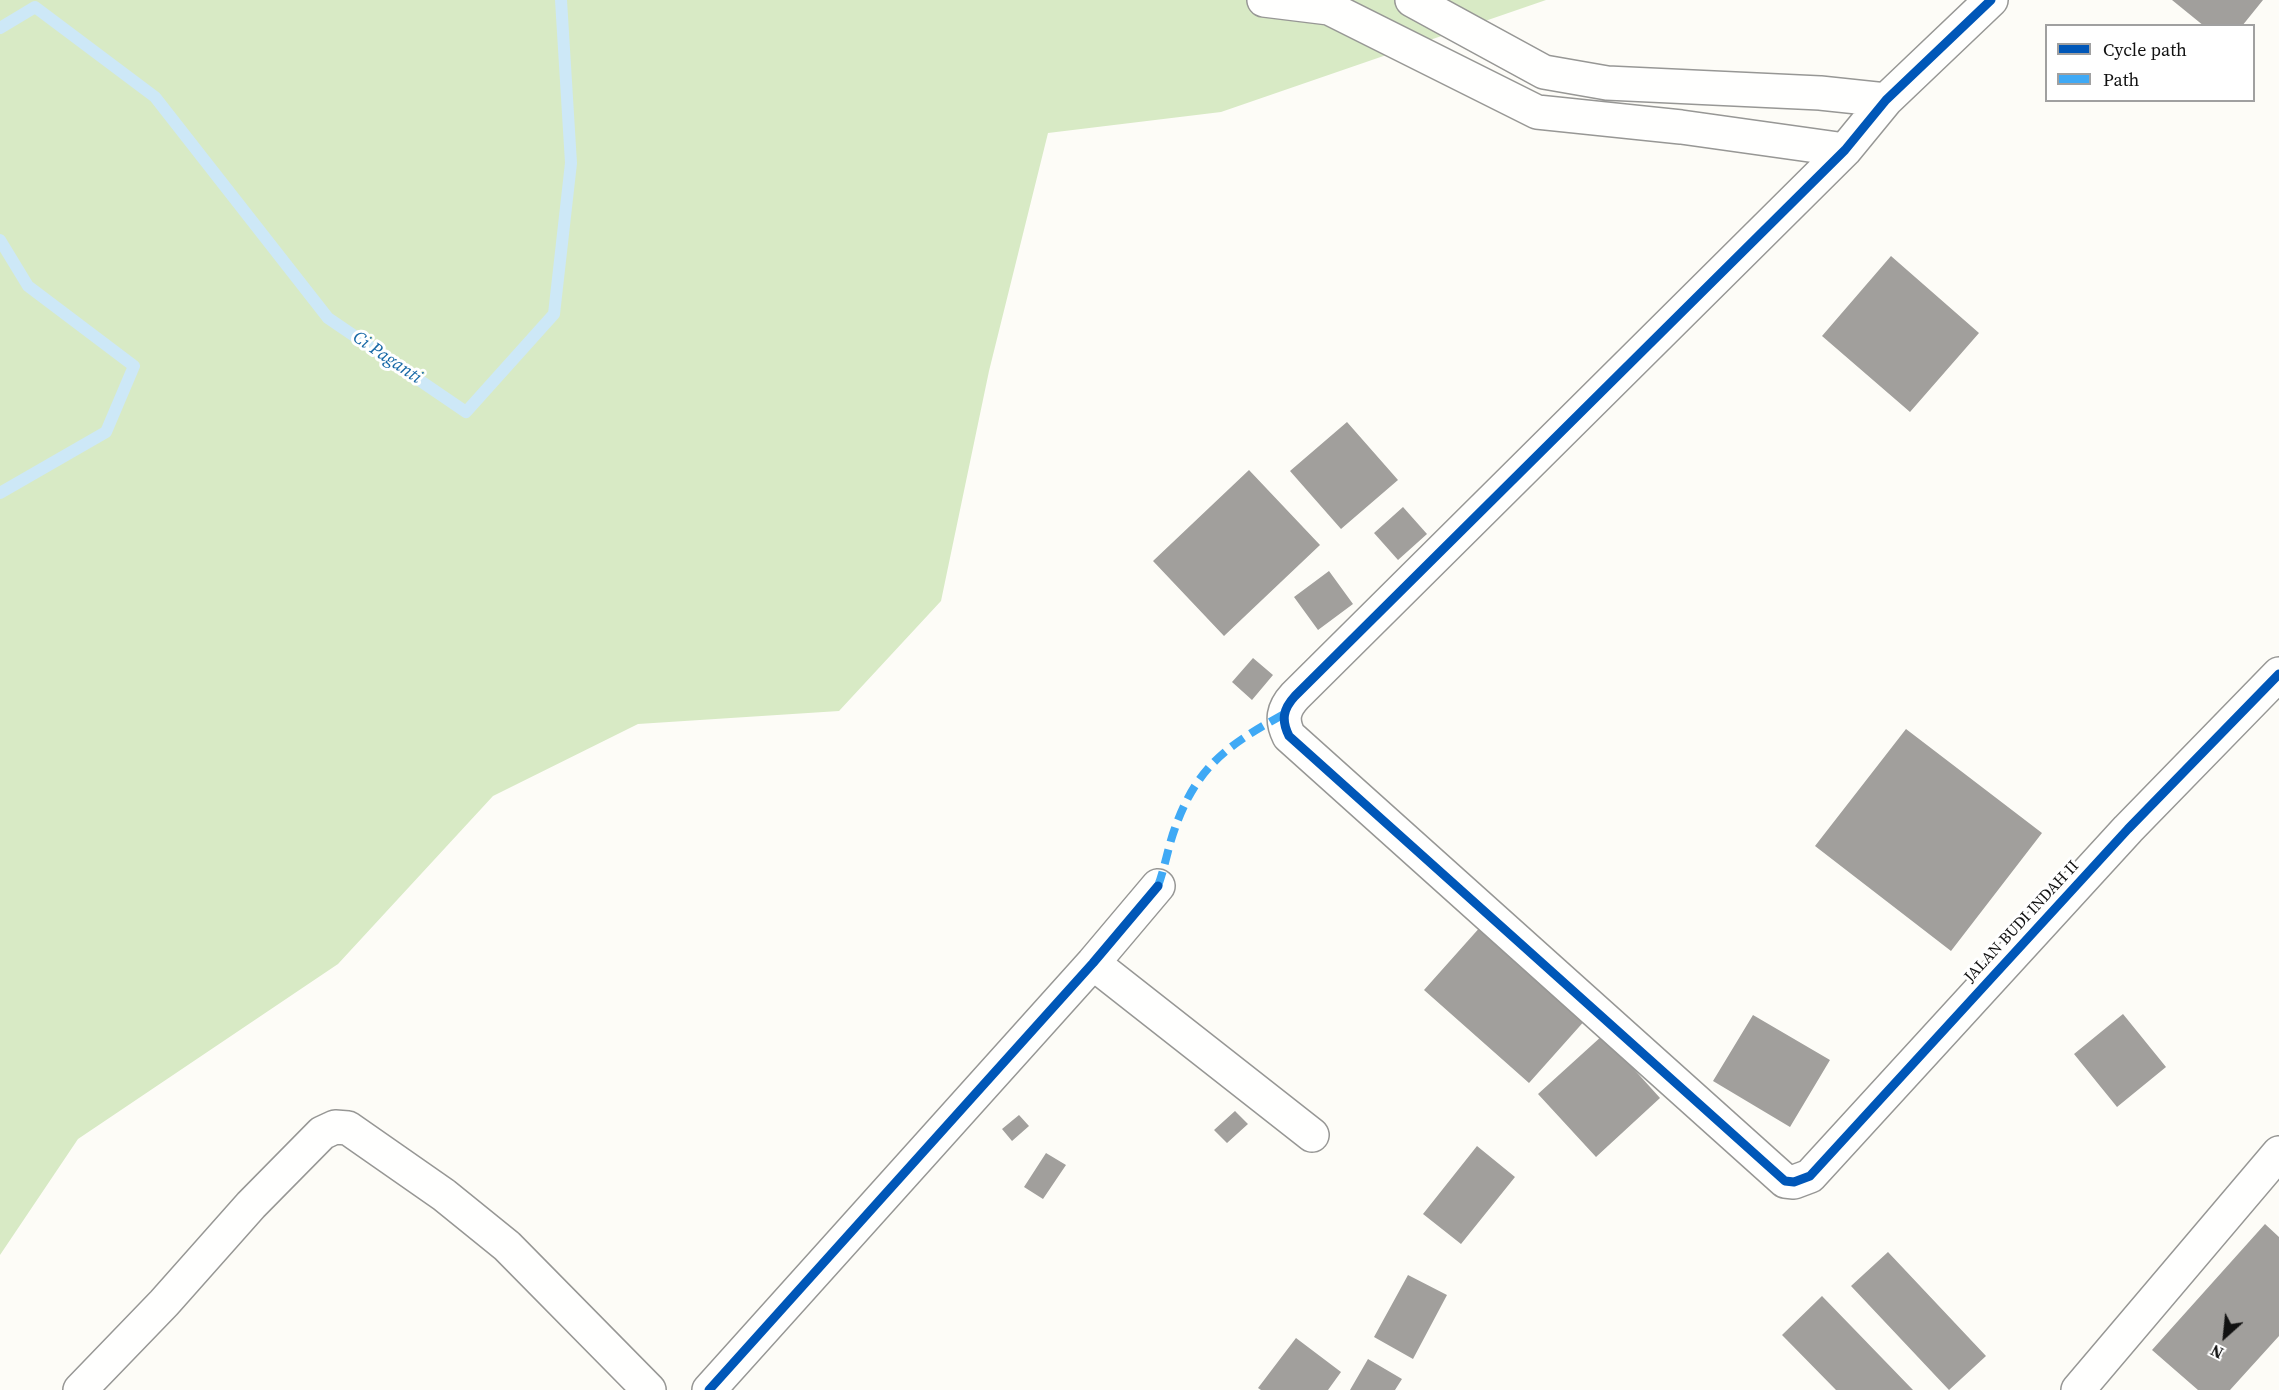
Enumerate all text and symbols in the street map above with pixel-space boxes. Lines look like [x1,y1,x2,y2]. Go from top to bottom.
legend [2045,24,2255,102]
text: Cycle path [2103,37,2187,62]
text: Path [2103,67,2139,92]
water label: Ci Paganti [348,327,426,389]
street label: JALAN BUDI INDAH II [1961,857,2083,987]
north arrow [2195,1306,2255,1366]
text: N [2207,1340,2227,1364]

